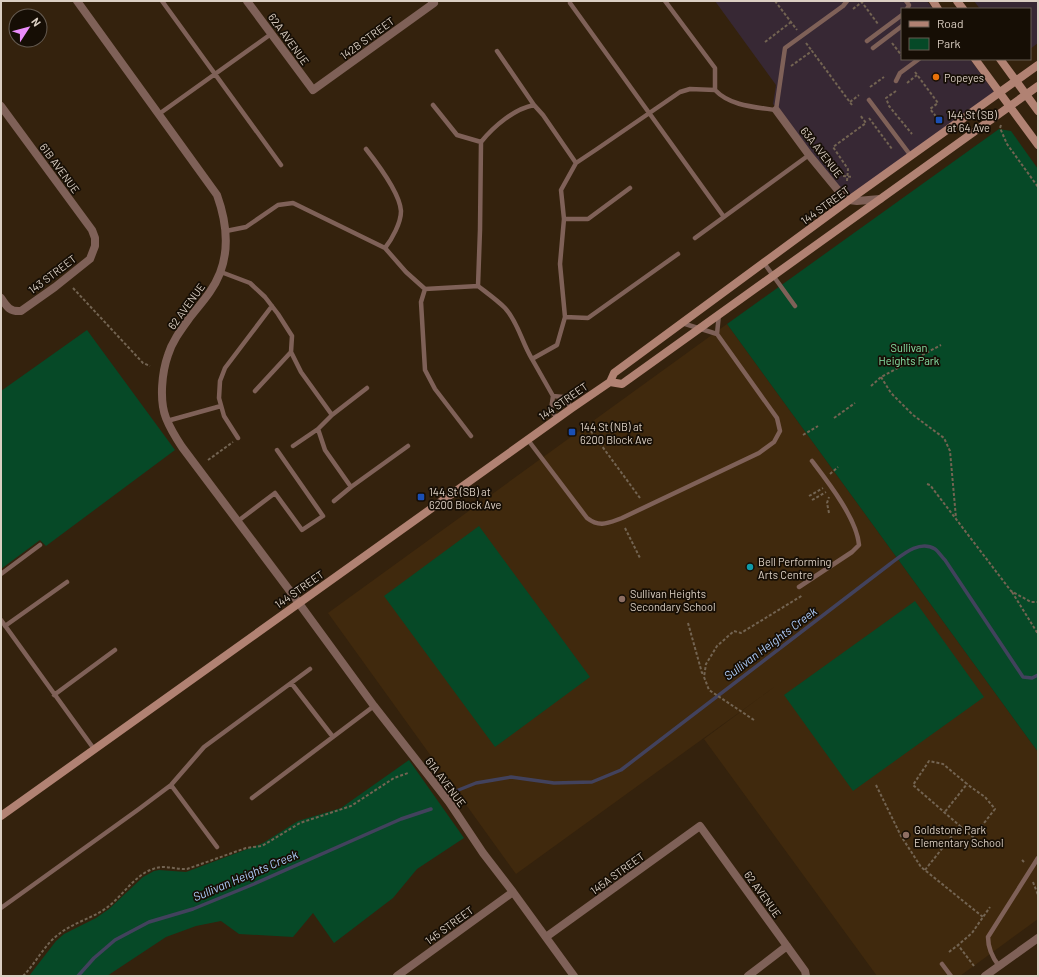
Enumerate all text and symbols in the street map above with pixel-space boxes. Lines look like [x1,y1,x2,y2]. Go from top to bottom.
north arrow [8,8,48,48]
legend [901,8,1031,60]
street label: 62A AVENUE [266,11,312,68]
street label: 142B STREET [337,14,397,62]
text: N [29,15,44,29]
text: Road [937,16,964,30]
text: Park [937,36,961,50]
place label: Popeyes [944,71,984,84]
marker: Popeyes [931,72,941,82]
place label: 144 St (SB) at 64 Ave [947,108,997,134]
marker: 144 St (SB) at 64 Ave [934,115,944,125]
street label: 63A AVENUE [798,124,846,180]
street label: 61B AVENUE [37,140,83,196]
street label: 144 STREET [798,183,852,227]
street label: 143 STREET [26,252,78,296]
street label: 62 AVENUE [165,280,207,332]
park label: Sullivan Heights Park [879,341,940,367]
street label: 144 STREET [536,379,590,423]
place label: 144 St (NB) at 6200 Block Ave [580,420,652,446]
marker: 144 St (NB) at 6200 Block Ave [567,427,577,437]
place label: 144 St (SB) at 6200 Block Ave [429,485,501,511]
marker: 144 St (SB) at 6200 Block Ave [416,492,426,502]
place label: Bell Performing Arts Centre [758,555,832,581]
marker: Bell Performing Arts Centre [745,562,755,572]
street label: 144 STREET [272,567,326,611]
place label: Sullivan Heights Secondary School [630,587,716,613]
marker: Sullivan Heights Secondary School [617,594,627,604]
water label: Sullivan Heights Creek [721,603,819,682]
street label: 61A AVENUE [423,755,469,810]
place label: Goldstone Park Elementary School [914,823,1004,849]
marker: Goldstone Park Elementary School [901,830,911,840]
water label: Sullivan Heights Creek [190,847,300,903]
street label: 145A STREET [588,849,646,897]
street label: 62 AVENUE [742,868,784,920]
street label: 145 STREET [422,903,476,947]

